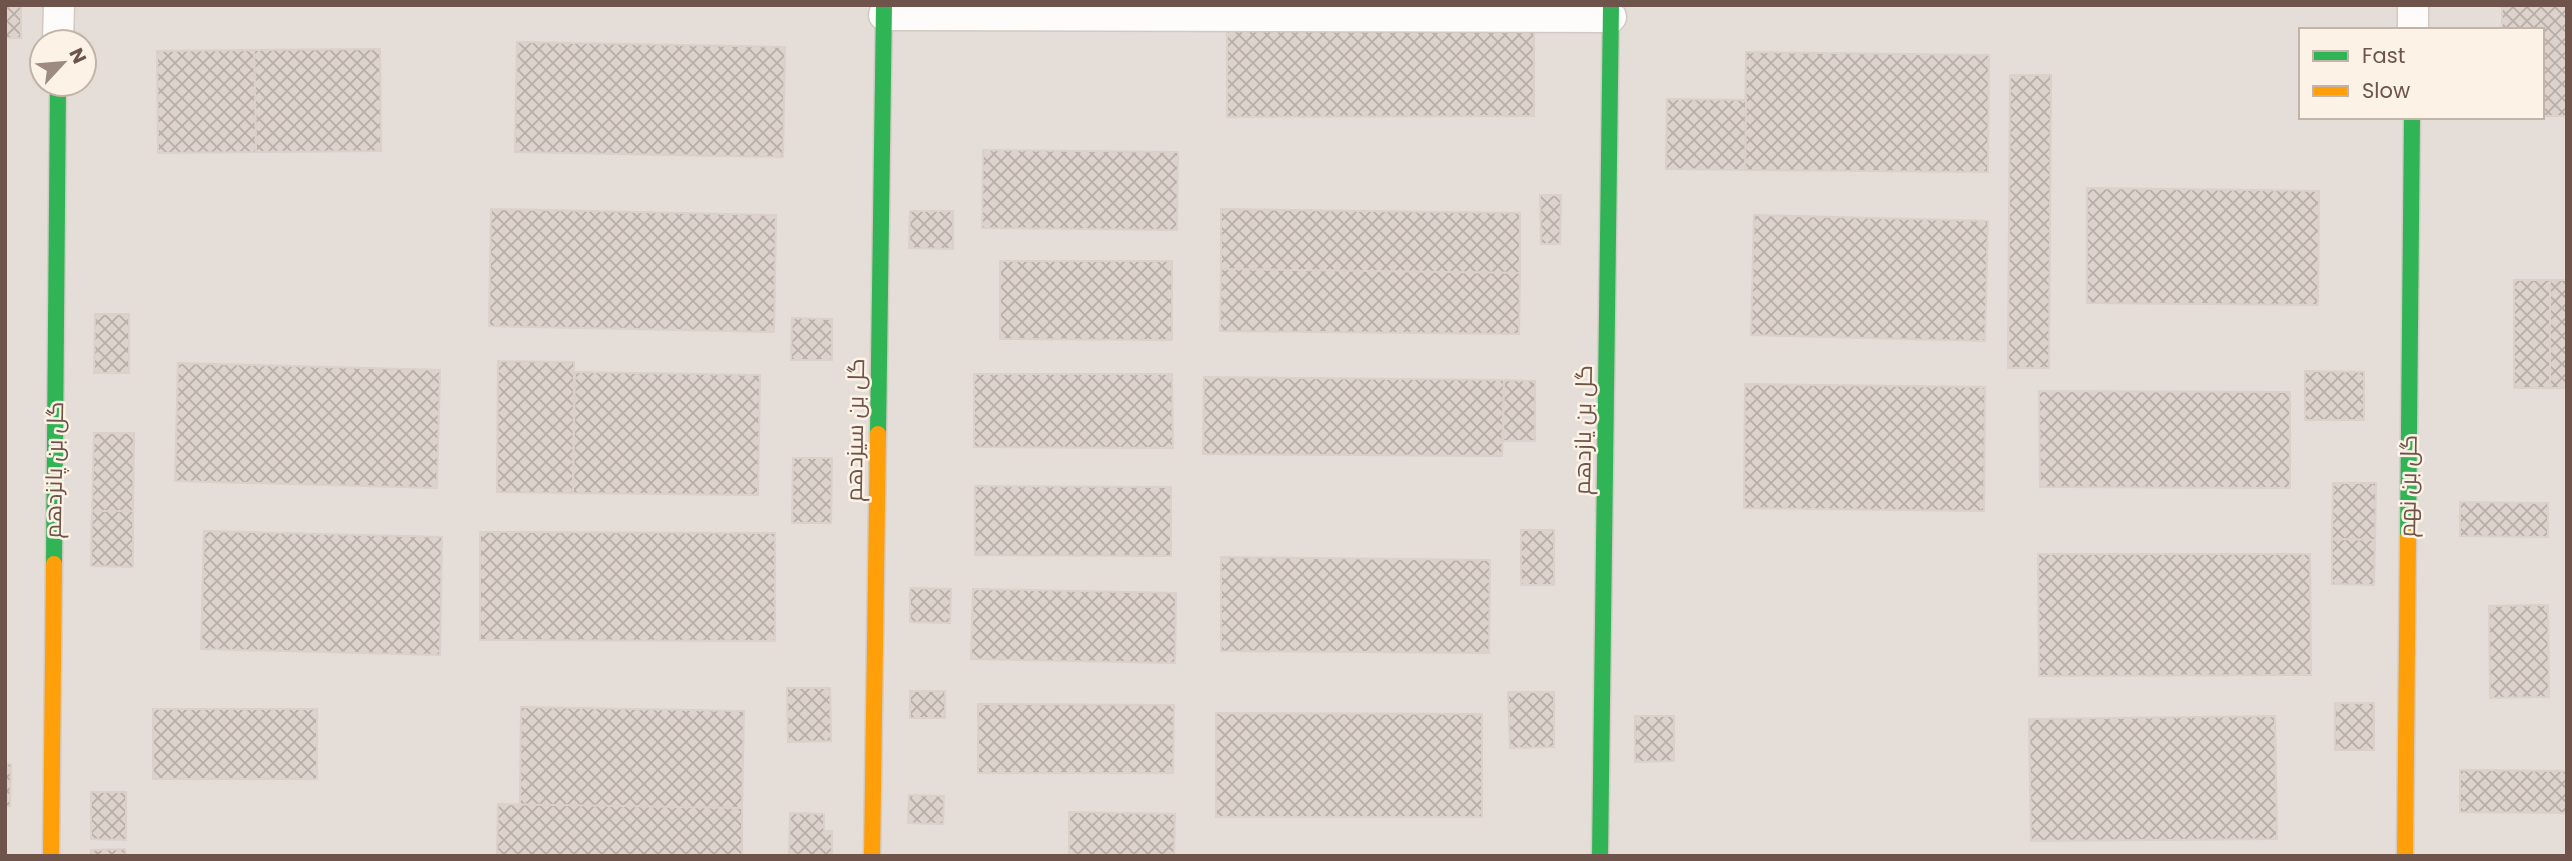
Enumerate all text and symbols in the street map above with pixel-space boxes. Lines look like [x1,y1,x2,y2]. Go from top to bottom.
north arrow [28,28,98,98]
legend [2299,28,2544,119]
text: Fast [2362,41,2405,70]
text: N [63,43,93,68]
text: Slow [2362,76,2410,105]
street label: گل بن سیزدهم [838,358,872,502]
street label: گل بن یازدهم [1566,365,1600,495]
street label: گل بن پانزدهم [37,401,71,539]
street label: گل بن نهم [2391,434,2425,538]

